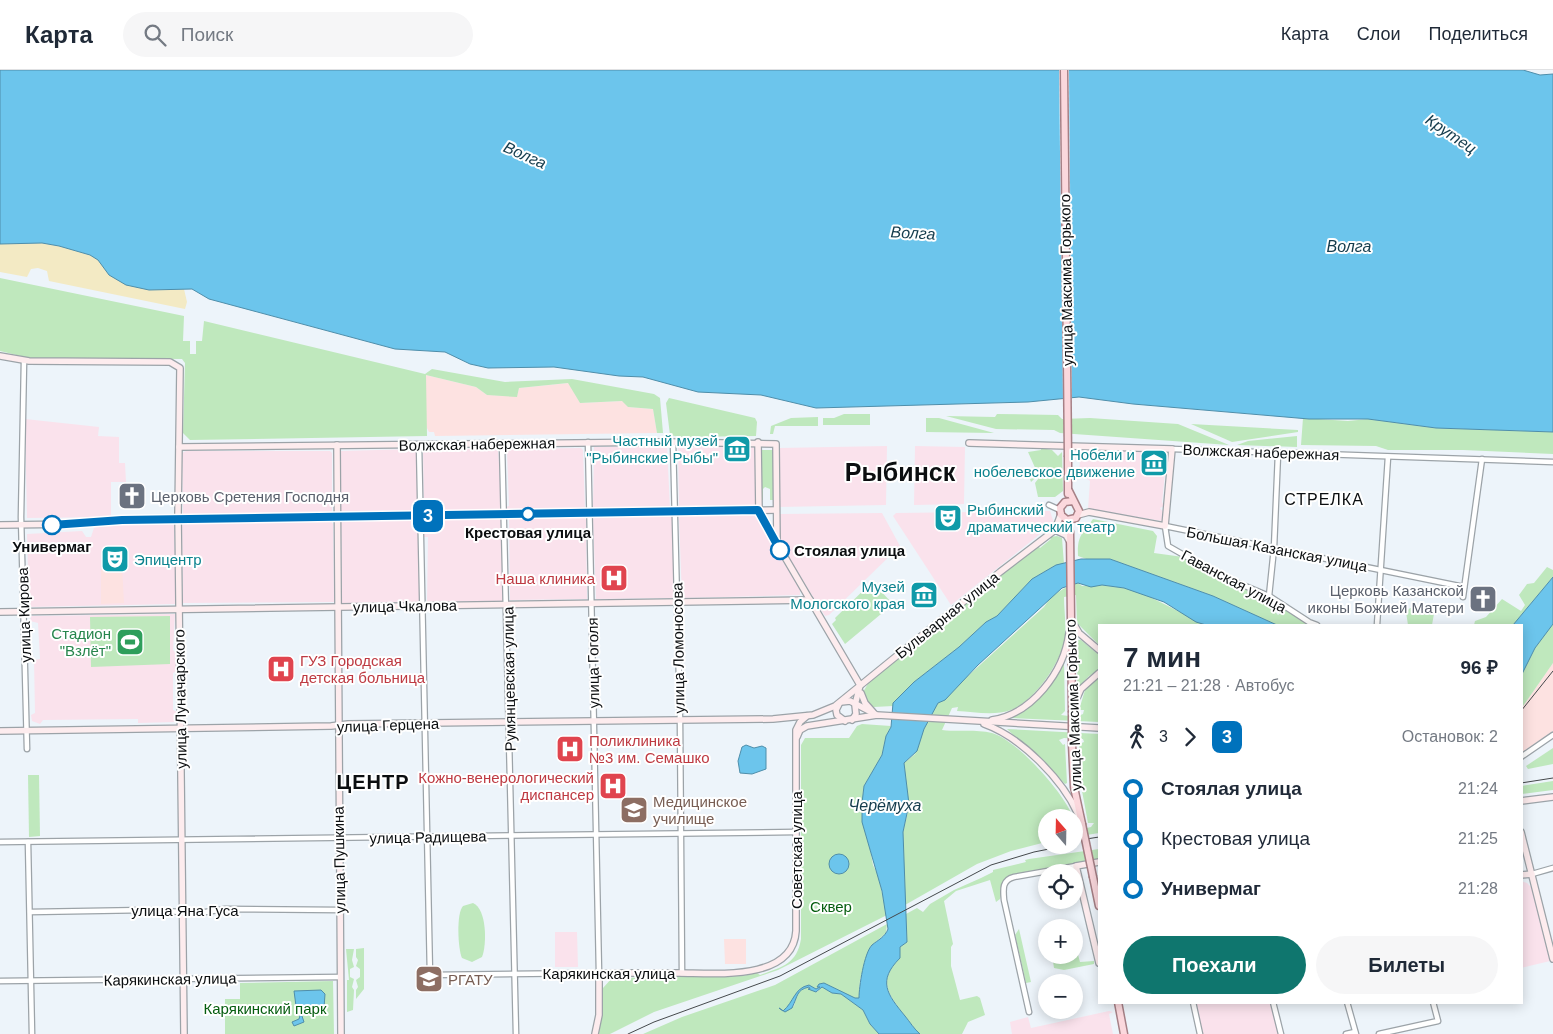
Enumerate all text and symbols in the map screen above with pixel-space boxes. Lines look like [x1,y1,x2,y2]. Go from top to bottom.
search box [123,12,473,57]
text: Карта [25,21,93,48]
icon: search [141,21,169,49]
text: Поиск [181,24,233,45]
text: Карта [1281,24,1329,44]
text: Слои [1357,24,1401,44]
text: Поделиться [1429,24,1528,44]
water label: Крутец [1423,111,1479,157]
water label: Волга [501,138,549,172]
street label: улица Максима Горького [1056,194,1076,366]
water label: Волга [890,223,936,243]
water label: Волга [1327,238,1372,255]
place label: Частный музей "Рыбинские Рыбы" [586,432,718,466]
street label: Волжская набережная [399,434,555,454]
museum icon: Частный музей "Рыбинские Рыбы" [722,434,752,464]
street label: Волжская набережная [1182,441,1340,463]
place label: Нобели и нобелевское движение [974,446,1135,480]
museum icon: Нобели и нобелевское движение [1139,448,1169,478]
district label: Рыбинск [845,458,956,486]
church icon: Церковь Сретения Господня [117,481,147,511]
place label: Церковь Сретения Господня [151,488,349,505]
district label: СТРЕЛКА [1284,491,1364,508]
line badge: 3 [412,500,444,532]
place label: Рыбинский драматический театр [967,501,1115,535]
theatre icon: Рыбинский драматический театр [933,503,963,533]
text: 3 [423,506,433,526]
marker: Крестовая улица [521,507,535,521]
marker: Универмаг [42,515,62,535]
street label: Большая Казанская улица [1185,523,1369,575]
place label: Крестовая улица [465,524,592,541]
place label: Универмаг [13,538,91,555]
marker: Стоялая улица [770,540,790,560]
place label: Стоялая улица [794,542,906,559]
theatre icon: Эпицентр [100,544,130,574]
street label: Гаванская улица [1179,546,1290,616]
place label: Эпицентр [134,551,202,568]
hospital icon: Наша клиника [599,563,629,593]
street label: улица Кирова [14,566,34,663]
street label: Бульварная улица [892,568,1003,662]
place label: Наша клиника [496,570,596,587]
place label: Музей Мологского края [790,578,905,612]
museum icon: Музей Мологского края [909,580,939,610]
street label: улица Ломоносова [668,582,688,714]
place label: Церковь Казанской иконы Божией Матери [1308,582,1464,616]
church icon: Церковь Казанской иконы Божией Матери [1468,584,1498,614]
street label: улица Чкалова [353,597,458,615]
street label: Румянцевская улица [499,606,519,752]
street label: улица Гоголя [584,617,602,709]
street label: улица Максима Горького [1062,619,1084,791]
place label: Стадион "Взлёт" [51,625,111,659]
sports icon: Стадион "Взлёт" [115,627,145,657]
street label: улица Луначарского [170,629,190,769]
text: 7 мин [1123,642,1201,673]
place label: ГУЗ Городская детская больница [300,652,426,686]
hospital icon: ГУЗ Городская детская больница [266,654,296,684]
text: 96 ₽ [1461,657,1498,678]
text: 21:21 – 21:28 · Автобус [1123,677,1295,694]
street label: улица Герцена [336,715,440,735]
icon: walk [1123,723,1151,751]
icon: forward [1176,723,1204,751]
text: 3 [1222,727,1232,747]
text: 3 [1159,728,1168,745]
text: Остановок: 2 [1402,728,1498,745]
place label: Поликлиника №3 им. Семашко [589,732,710,766]
hospital icon: Поликлиника №3 им. Семашко [555,734,585,764]
place label: Кожно-венерологический диспансер [418,769,594,803]
district label: ЦЕНТР [337,771,409,793]
hospital icon: Кожно-венерологический диспансер [598,771,628,801]
text: Стоялая улица [1161,778,1302,799]
text: 21:24 [1458,780,1498,797]
street label: Советская улица [788,790,805,909]
place label: Медицинское училище [653,793,747,827]
school or university icon: Медицинское училище [619,795,649,825]
water label: Черёмуха [849,797,922,814]
street label: улица Пушкина [330,806,348,914]
north arrow [1038,809,1082,854]
map controls [1038,809,1083,1019]
street label: улица Радищева [369,827,487,847]
text: Крестовая улица [1161,828,1310,849]
text: 21:25 [1458,830,1498,847]
button: locate [1038,864,1083,909]
text: Универмаг [1161,878,1261,899]
text: 21:28 [1458,880,1498,897]
park label: Сквер [810,898,852,915]
street label: улица Яна Гуса [131,902,239,919]
button: + [1038,919,1083,964]
button: Поехали [1123,936,1306,994]
button: Билеты [1316,936,1498,994]
school or university icon: РГАТУ [414,964,444,994]
street label: Карякинская улица [543,965,676,982]
street label: Карякинская улица [103,969,237,989]
place label: РГАТУ [448,971,493,988]
button: − [1038,974,1083,1019]
park label: Карякинский парк [204,1000,327,1017]

